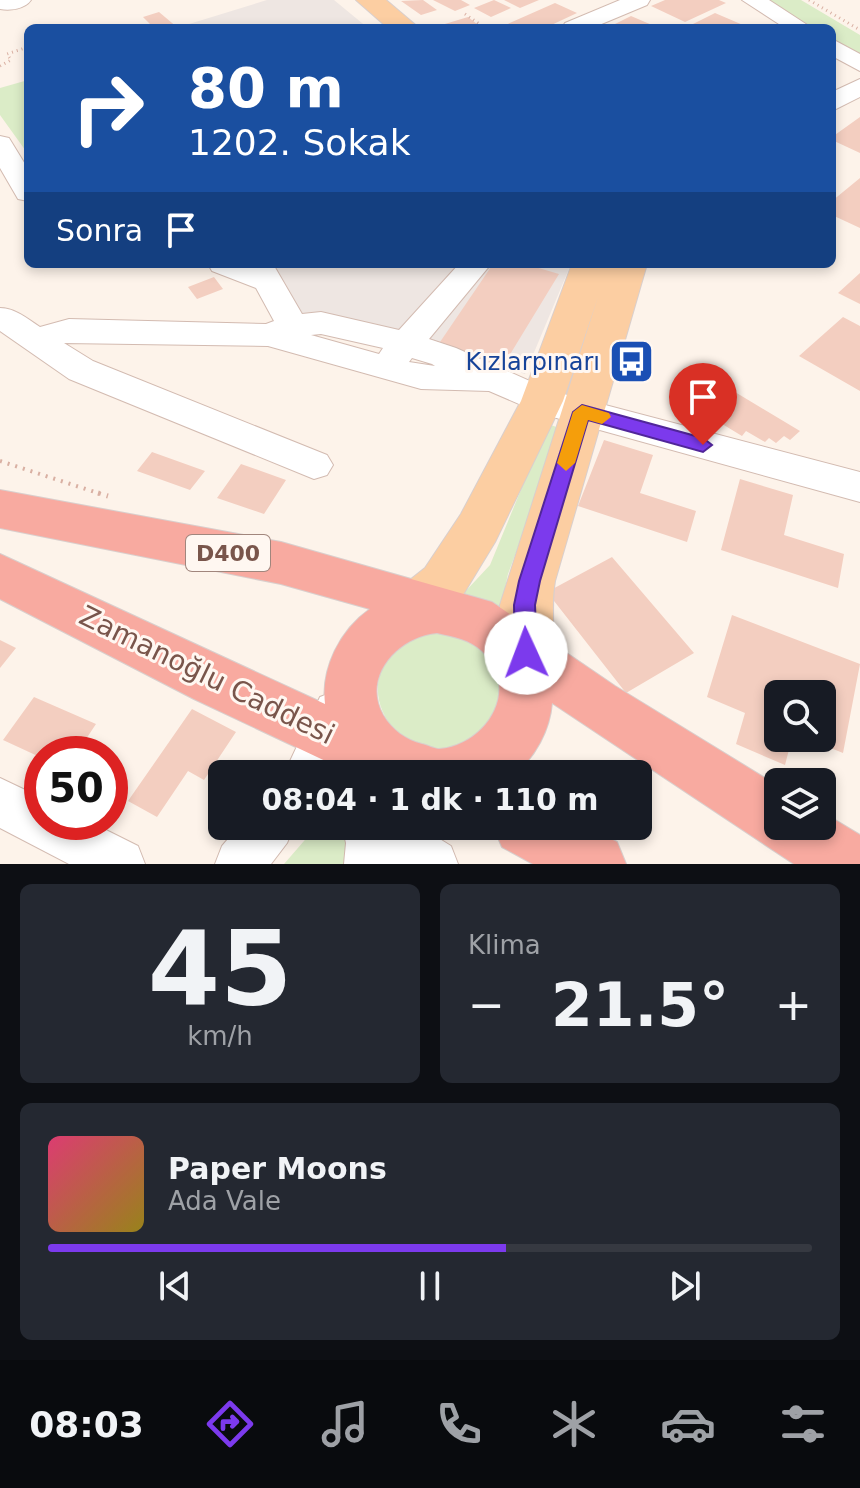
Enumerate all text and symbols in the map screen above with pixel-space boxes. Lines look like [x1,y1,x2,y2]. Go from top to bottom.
text: 80 m [188,55,344,120]
icon: right [56,56,160,160]
text: 1202. Sokak [188,122,411,163]
icon: arrive [159,208,203,252]
text: Sonra [56,213,143,248]
bus stop icon: Kızlarpınarı [607,338,655,386]
place label: Kızlarpınarı [465,348,600,376]
pin [669,363,737,445]
icon: arrive [681,375,725,419]
road number: D400 [186,535,270,571]
street label: Zamanoğlu Caddesi [74,599,340,751]
position arrow [484,611,568,695]
map controls [764,680,836,840]
button: search [764,680,836,752]
speed limit sign: 50 [24,736,128,840]
button: layers [764,768,836,840]
text: 08:04 · 1 dk · 110 m [261,782,599,817]
text: 45 [148,908,292,1030]
text: Klima [468,930,541,960]
text: 21.5° [551,970,729,1040]
text: − [468,979,505,1030]
text: + [775,979,812,1030]
text: km/h [187,1021,253,1051]
text: Paper Moons [168,1151,387,1186]
text: Ada Vale [168,1186,281,1216]
icon: previous [153,1264,197,1308]
icon: pause [408,1264,452,1308]
icon: next [663,1264,707,1308]
icon: directions [202,1396,258,1452]
icon: music [317,1396,373,1452]
icon: phone [431,1396,487,1452]
icon: climate [546,1396,602,1452]
icon: car [660,1396,716,1452]
icon: filters [775,1396,831,1452]
text: 08:03 [29,1404,144,1445]

